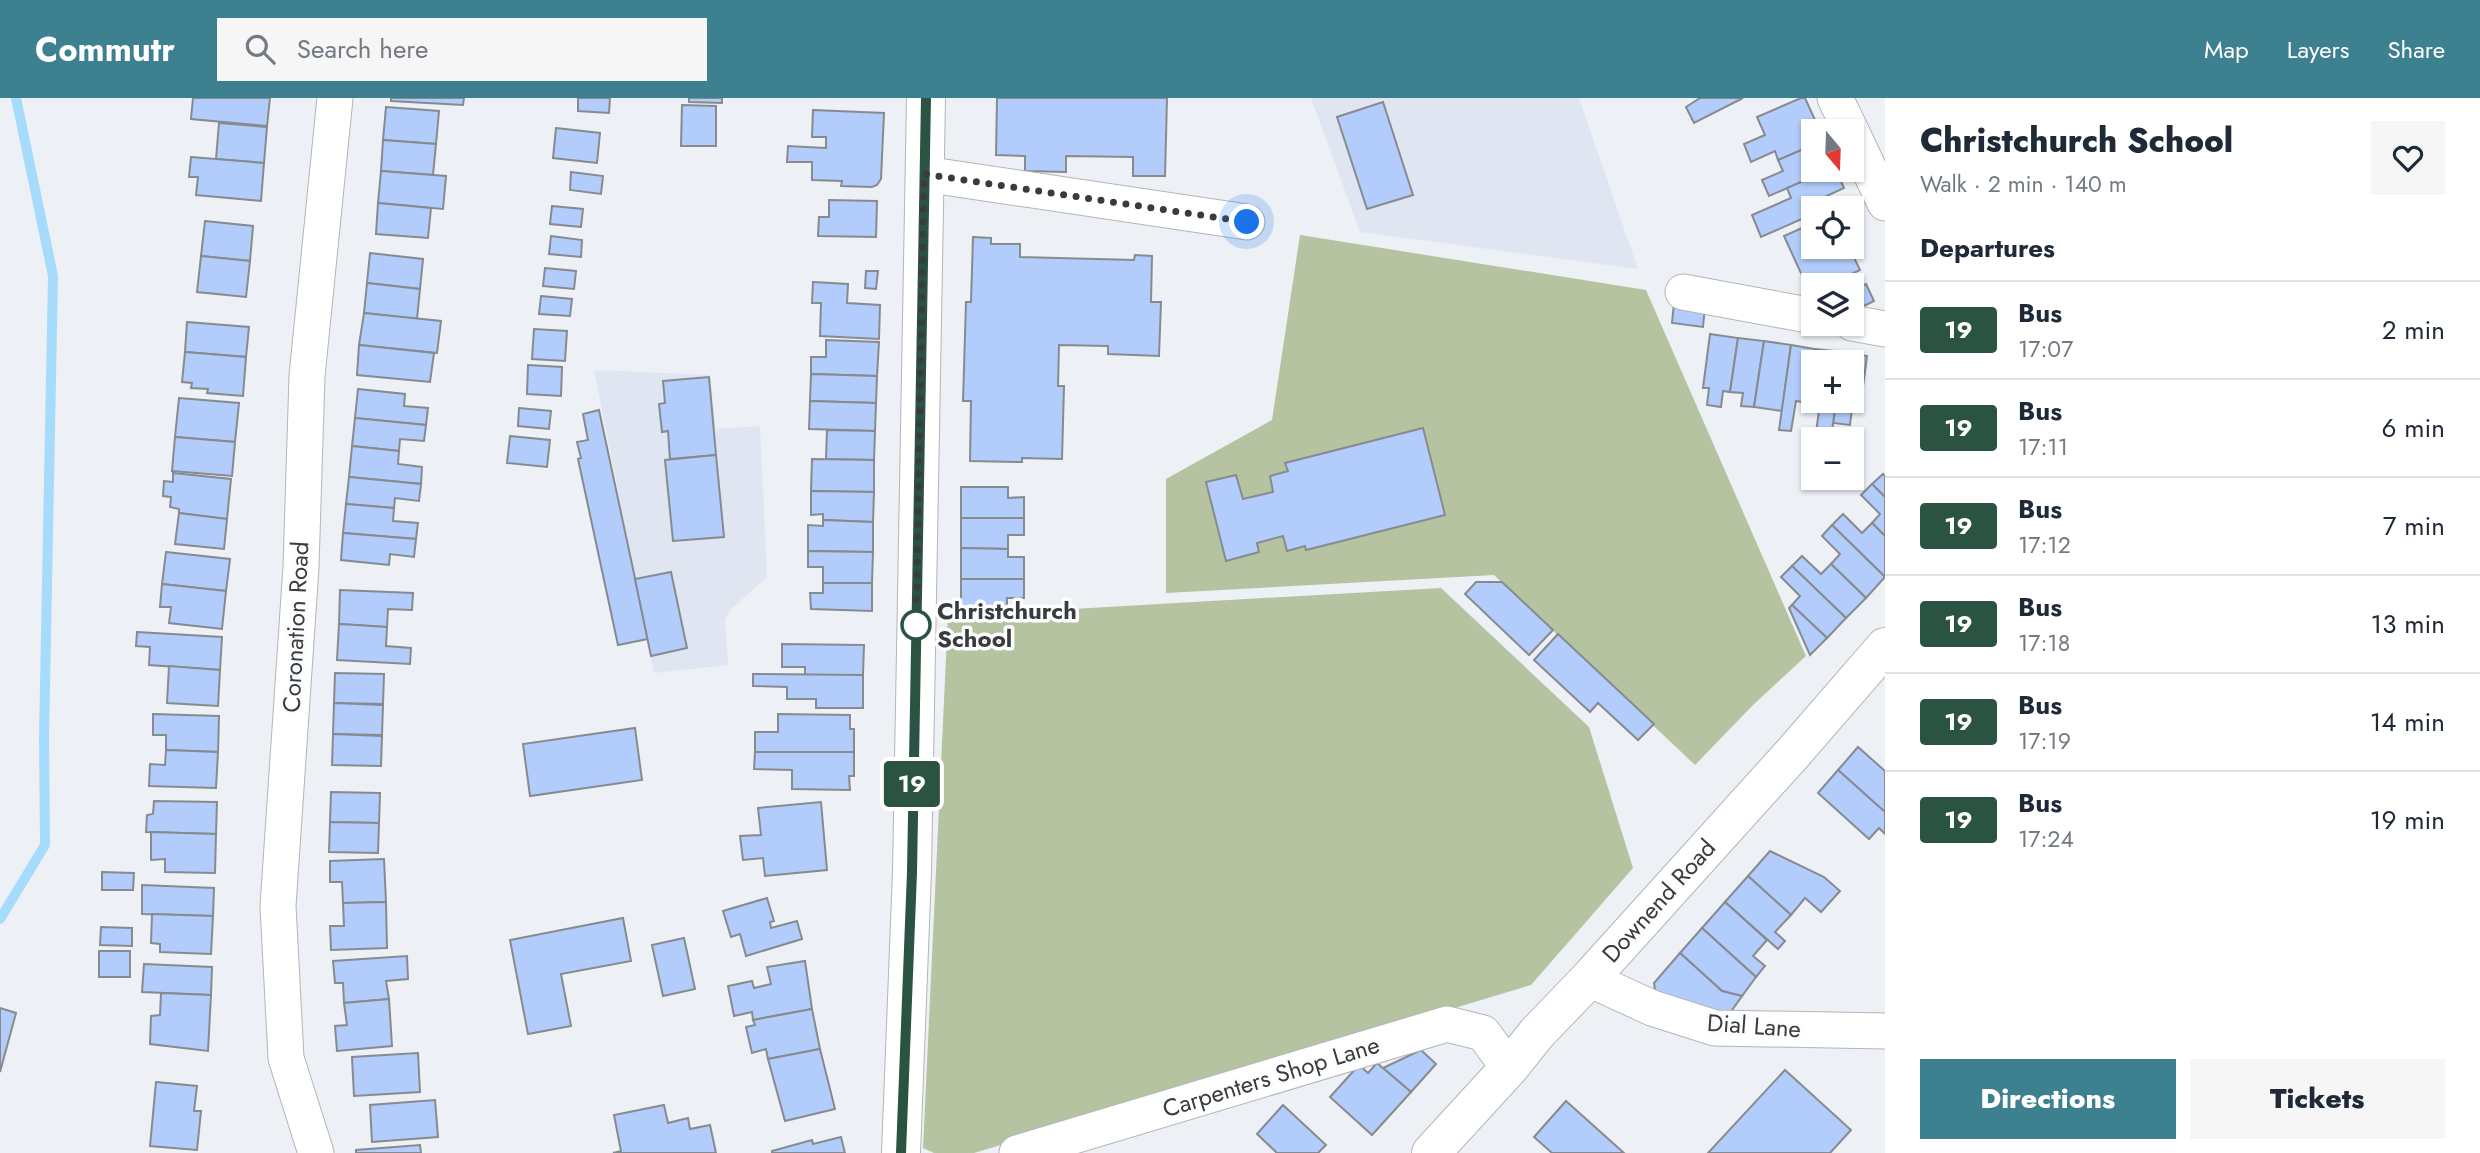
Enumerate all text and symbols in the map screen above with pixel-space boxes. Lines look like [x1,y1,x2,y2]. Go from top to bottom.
search box [217,18,707,81]
text: Commutr [35,26,175,73]
icon: search [241,30,279,68]
text: Search here [297,30,428,68]
text: Map [2204,32,2249,67]
text: Layers [2287,32,2349,67]
text: Share [2387,32,2445,67]
text: Christchurch School [1920,117,2233,164]
north arrow [1801,119,1864,182]
map controls [1801,119,1864,490]
button: heart [2371,121,2445,195]
text: Walk · 2 min · 140 m [1920,167,2127,201]
button: locate [1801,196,1864,259]
your location [1229,204,1264,239]
text: Departures [1920,229,2055,267]
button: layers [1801,273,1864,336]
text: Bus [2018,294,2062,332]
text: 2 min [2382,311,2445,349]
text: 19 [1944,312,1973,347]
text: 17:07 [2018,332,2073,366]
button: + [1801,350,1864,413]
text: Bus [2018,392,2062,430]
text: 6 min [2382,409,2445,447]
text: 19 [1944,410,1973,445]
button: − [1801,427,1864,490]
text: 17:11 [2018,430,2068,464]
text: Bus [2018,490,2062,528]
text: 7 min [2383,507,2445,545]
text: 19 [1944,508,1973,543]
text: 17:12 [2018,528,2071,562]
street label: Coronation Road [274,541,317,713]
text: Bus [2018,588,2062,626]
place label: Christchurch School [937,593,1077,656]
text: 13 min [2371,605,2445,643]
text: 19 [1944,606,1973,641]
marker: Christchurch School [901,610,931,640]
text: 17:18 [2018,626,2070,660]
text: Bus [2018,686,2062,724]
text: 14 min [2370,703,2445,741]
text: 19 [1944,704,1973,739]
text: 17:19 [2018,724,2071,758]
line badge: 19 [880,761,944,807]
text: 19 [898,766,926,801]
text: Bus [2018,784,2062,822]
text: 19 min [2370,801,2445,839]
text: 19 [1944,802,1973,837]
text: 17:24 [2018,822,2074,856]
street label: Downend Road [1594,831,1724,970]
street label: Dial Lane [1706,1005,1802,1046]
street label: Carpenters Shop Lane [1158,1027,1384,1126]
button: Directions [1920,1059,2176,1139]
button: Tickets [2190,1059,2445,1139]

